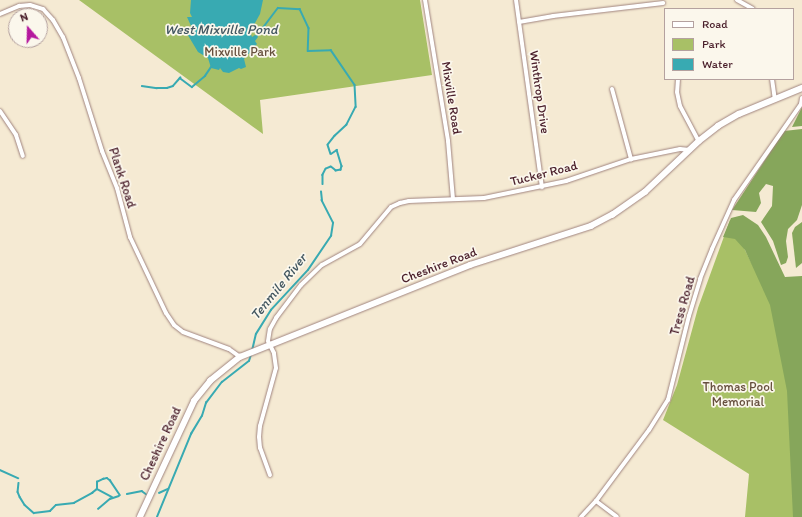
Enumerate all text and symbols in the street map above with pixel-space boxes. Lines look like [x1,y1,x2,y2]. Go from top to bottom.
north arrow [8,8,48,48]
legend [664,8,794,80]
text: N [18,10,30,25]
text: Road [702,17,728,31]
water label: West Mixville Pond [165,22,277,38]
text: Park [702,37,726,51]
park label: Mixville Park [204,44,276,60]
street label: Winthrop Drive [525,49,553,135]
text: Water [702,57,733,71]
street label: Mixville Road [438,60,464,136]
street label: Plank Road [105,146,139,210]
street label: Tucker Road [509,158,579,190]
street label: Cheshire Road [399,244,479,288]
water label: Tenmile River [247,251,311,323]
street label: Tress Road [667,275,699,337]
park label: Thomas Pool Memorial [703,380,773,411]
street label: Cheshire Road [137,404,185,484]

